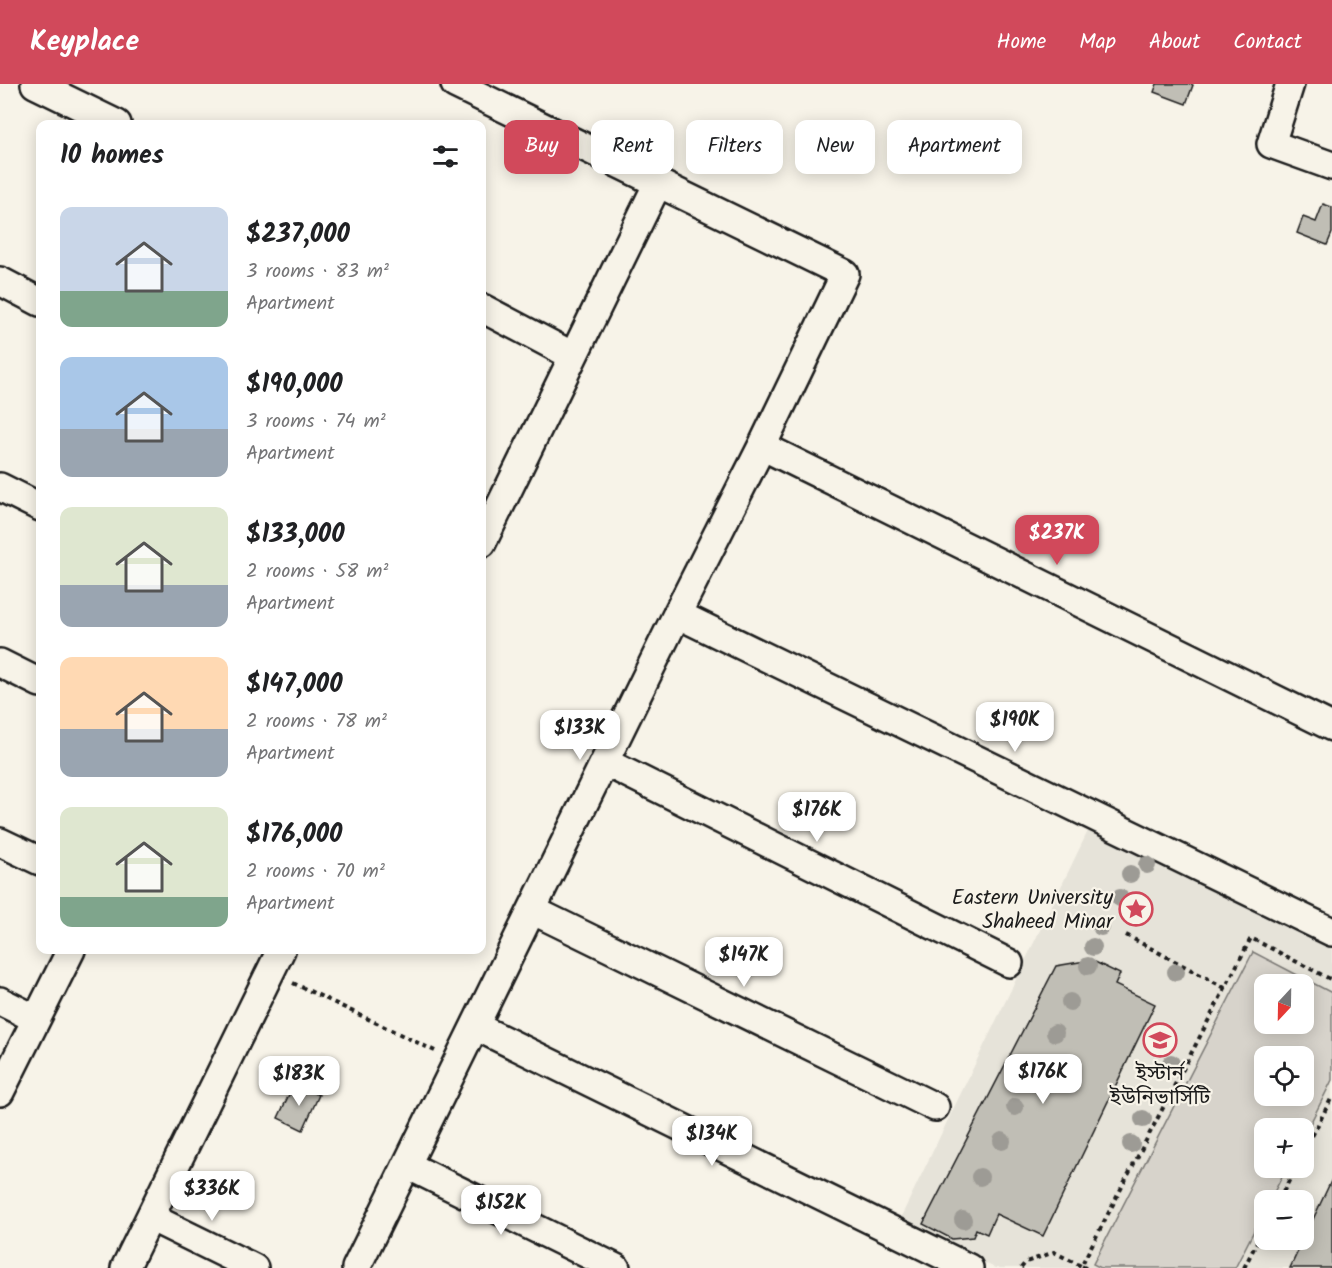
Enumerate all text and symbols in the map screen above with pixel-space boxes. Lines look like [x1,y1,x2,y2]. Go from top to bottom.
text: Keyplace [30,20,139,65]
text: Home [997,26,1046,59]
text: Map [1079,26,1116,59]
text: About [1149,26,1200,59]
text: Contact [1233,26,1302,59]
chip: Buy [504,120,579,174]
chip: Rent [591,120,674,174]
chip: Filters [686,120,783,174]
chip: New [795,120,875,174]
chip: Apartment [887,120,1022,174]
text: 10 homes [60,135,164,177]
icon: filters [429,140,462,173]
text: $237,000 [246,214,350,256]
icon: home [108,231,180,303]
text: 3 rooms · 83 m² [246,256,389,288]
text: Apartment [246,288,335,320]
text: $190,000 [246,364,343,406]
icon: home [108,381,180,453]
text: 3 rooms · 74 m² [246,406,386,438]
text: Apartment [246,438,335,470]
text: $133,000 [246,514,345,556]
pin: $237K [1015,515,1099,566]
text: $237K [1029,518,1085,550]
icon: home [108,531,180,603]
text: 2 rooms · 58 m² [246,556,388,588]
text: Apartment [246,588,335,620]
text: $147,000 [246,664,343,706]
icon: home [108,681,180,753]
pin: $190K [973,702,1057,753]
text: $190K [990,705,1040,737]
text: 2 rooms · 78 m² [246,706,387,738]
pin: $133K [538,710,622,761]
text: $133K [554,713,606,745]
text: Apartment [246,738,335,770]
pin: $176K [775,792,859,843]
text: $176K [792,795,842,827]
text: $176,000 [246,814,342,856]
icon: home [108,831,180,903]
text: 2 rooms · 70 m² [246,856,385,888]
place label: Eastern University Shaheed Minar [952,882,1114,939]
text: Apartment [246,888,335,920]
place icon: Eastern University Shaheed Minar [1118,891,1154,927]
pin: $147K [702,937,786,988]
text: $147K [719,940,769,972]
north arrow [1254,974,1314,1034]
map controls [1254,974,1314,1250]
school or university icon: ইস্টার্ন ইউনিভার্সিটি [1142,1022,1178,1058]
button: locate [1254,1046,1314,1106]
pin: $176K [1001,1054,1085,1105]
pin: $183K [257,1056,341,1107]
text: $176K [1018,1057,1068,1089]
place label: ইস্টার্ন ইউনিভার্সিটি [1109,1058,1211,1115]
text: $183K [273,1059,325,1091]
pin: $134K [670,1116,754,1167]
button: + [1254,1118,1314,1178]
text: $134K [686,1119,738,1151]
pin: $336K [170,1171,254,1222]
text: $336K [184,1174,240,1206]
pin: $152K [459,1185,543,1236]
text: $152K [475,1188,527,1220]
button: − [1254,1190,1314,1250]

